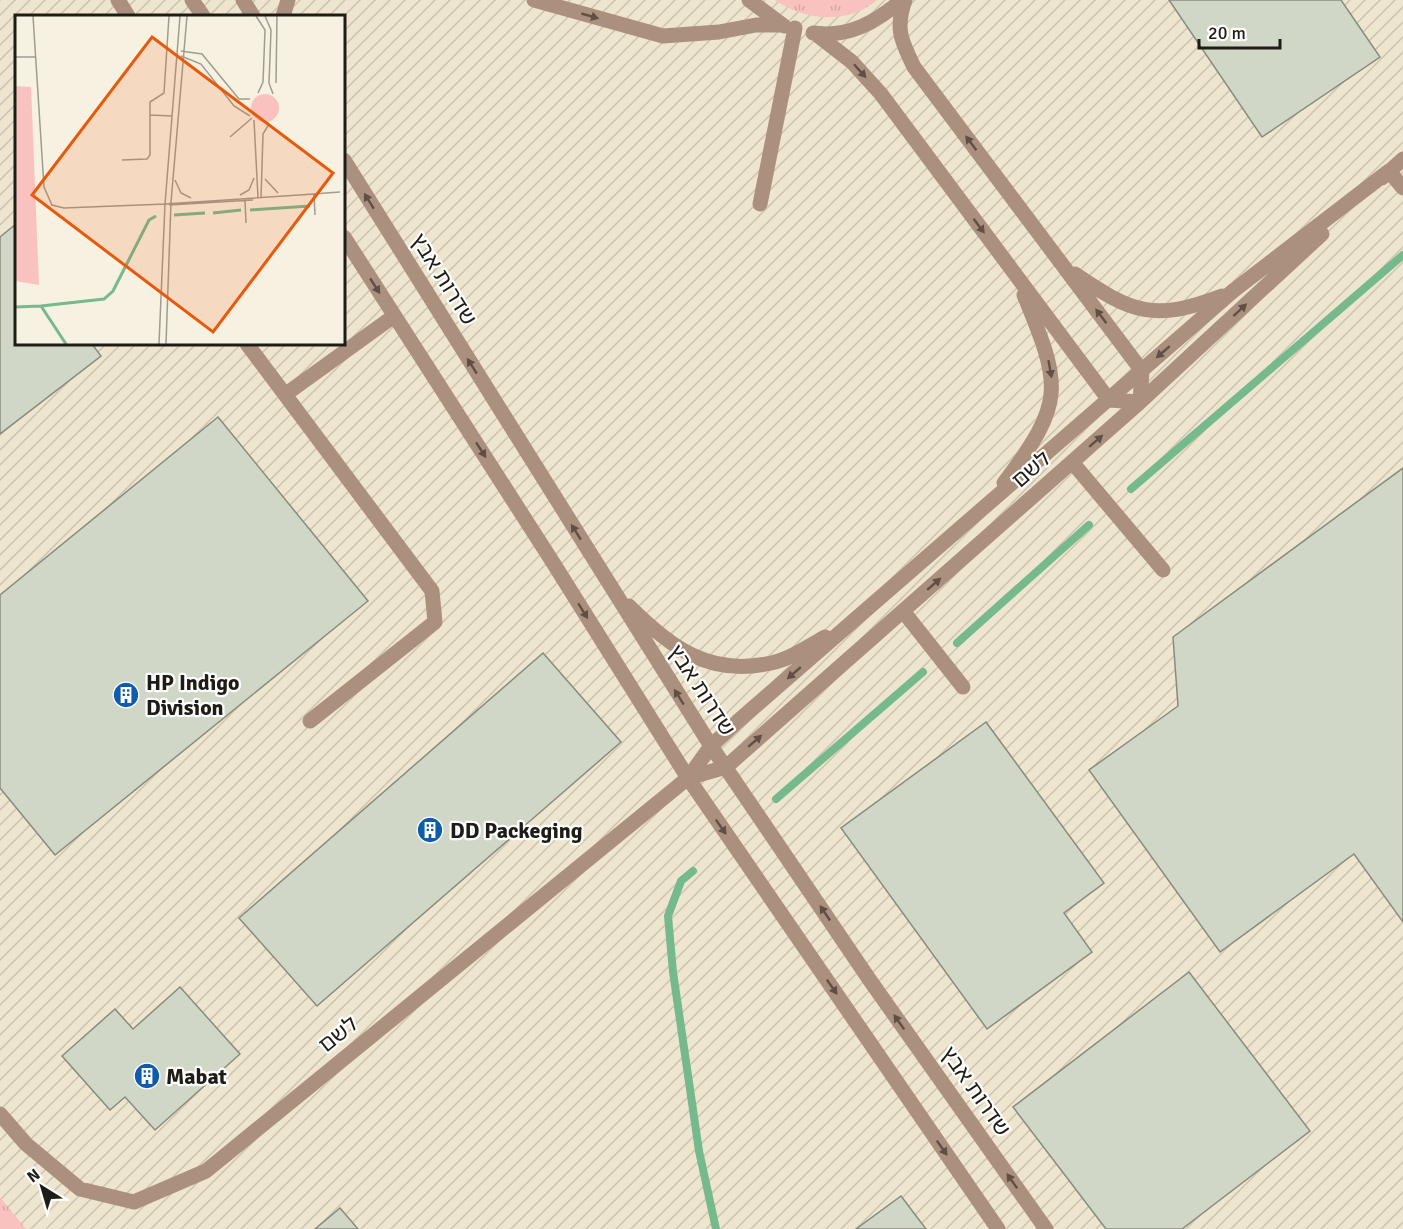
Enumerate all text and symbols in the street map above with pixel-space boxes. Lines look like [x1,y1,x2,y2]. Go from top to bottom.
one-way arrow [581,12,599,21]
scale bar [1199,12,1280,50]
inset map [15,15,345,345]
text: 20 m [1208,22,1246,44]
one-way arrow [853,64,867,79]
one-way arrow [965,135,977,151]
one-way arrow [363,193,374,209]
one-way arrow [973,218,985,233]
street label: שדרות אבץ [405,228,483,330]
one-way arrow [369,278,380,294]
one-way arrow [1232,303,1247,317]
one-way arrow [1095,308,1107,323]
one-way arrow [1156,345,1171,358]
one-way arrow [467,358,478,375]
one-way arrow [1046,360,1055,379]
one-way arrow [1088,434,1103,448]
one-way arrow [475,442,486,458]
street label: לשם [1006,445,1056,493]
one-way arrow [570,524,581,540]
one-way arrow [926,577,941,591]
one-way arrow [577,603,588,619]
street label: שדרות אבץ [663,639,741,741]
one-way arrow [787,666,802,679]
place label: HP Indigo Division [146,669,240,721]
building icon: HP Indigo Division [111,680,141,710]
one-way arrow [674,689,685,705]
one-way arrow [748,734,763,748]
building icon: DD Packeging [415,815,445,845]
place label: DD Packeging [450,817,583,844]
one-way arrow [715,818,727,834]
one-way arrow [819,905,830,922]
one-way arrow [826,979,837,995]
street label: לשם [313,1010,363,1058]
one-way arrow [894,1015,906,1030]
street label: שדרות אבץ [935,1041,1017,1141]
building icon: Mabat [132,1061,162,1091]
place label: Mabat [166,1063,227,1090]
one-way arrow [936,1139,948,1155]
north arrow [12,1157,72,1217]
text: N [23,1164,44,1187]
one-way arrow [1006,1174,1018,1190]

